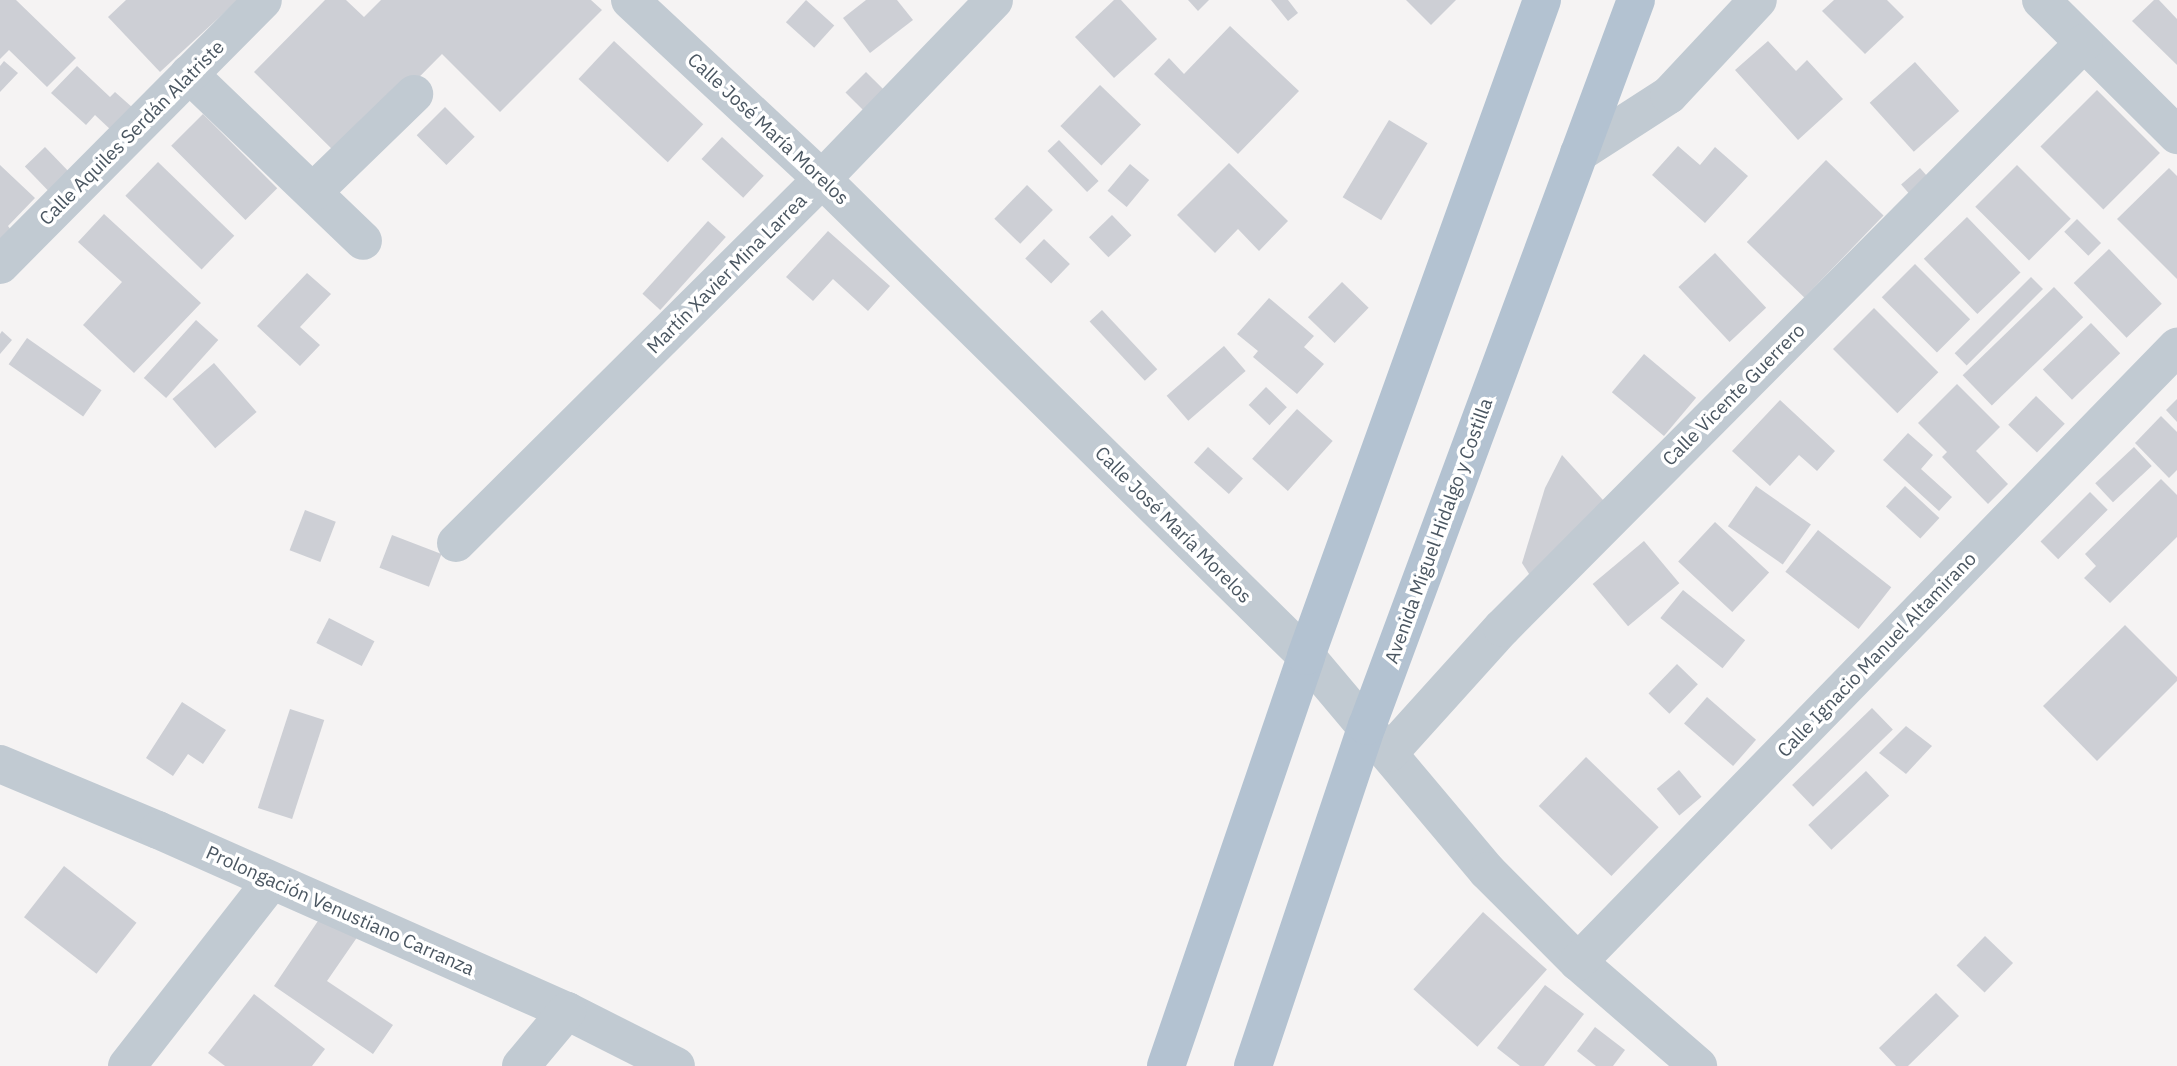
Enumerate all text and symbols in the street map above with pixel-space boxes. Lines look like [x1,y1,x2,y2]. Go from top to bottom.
street label: Calle Aquiles Serdán Alatriste [35,36,229,230]
street label: Calle José María Morelos [683,48,853,210]
street label: Martín Xavier Mina Larrea [642,189,812,359]
street label: Calle Vicente Guerrero [1658,319,1810,471]
street label: Avenida Miguel Hidalgo y Costilla [1380,395,1498,667]
street label: Calle José María Morelos [1090,442,1256,608]
street label: Calle Ignacio Manuel Altamirano [1773,548,1981,762]
street label: Prolongación Venustiano Carranza [202,841,478,981]

